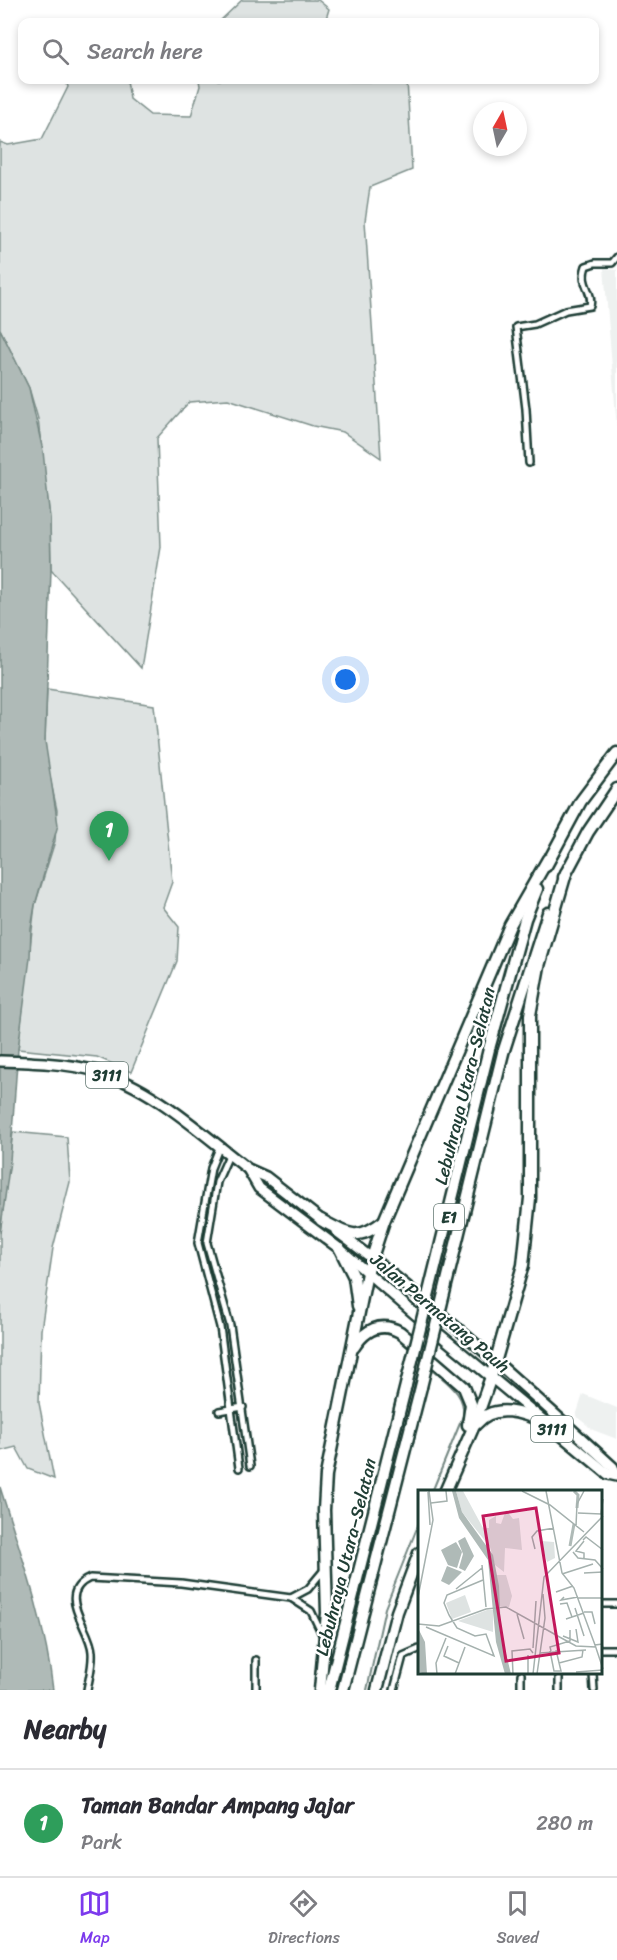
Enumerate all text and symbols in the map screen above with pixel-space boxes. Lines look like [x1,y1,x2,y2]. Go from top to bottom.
search box [18,18,599,84]
text: Search here [87,32,203,71]
icon: search [39,35,72,68]
north arrow [473,102,527,156]
your location [331,665,360,694]
pin: 1 [90,812,128,861]
street label: Lebuhraya Utara–Selatan [425,984,505,1188]
road number: 3111 [86,1062,128,1088]
road number: E1 [434,1204,464,1230]
street label: Jalan Permatang Pauh [362,1244,517,1382]
road number: 3111 [531,1416,573,1442]
street label: Lebuhraya Utara–Selatan [306,1455,386,1659]
inset map [418,1490,602,1675]
text: Nearby [24,1706,106,1752]
text: Taman Bandar Ampang Jajar [81,1786,354,1825]
text: 1 [39,1806,48,1841]
text: 280 m [536,1806,593,1841]
text: Park [81,1825,122,1860]
tab: Map [78,1887,111,1952]
tab: Directions [268,1887,340,1952]
tab: Saved [496,1887,539,1952]

